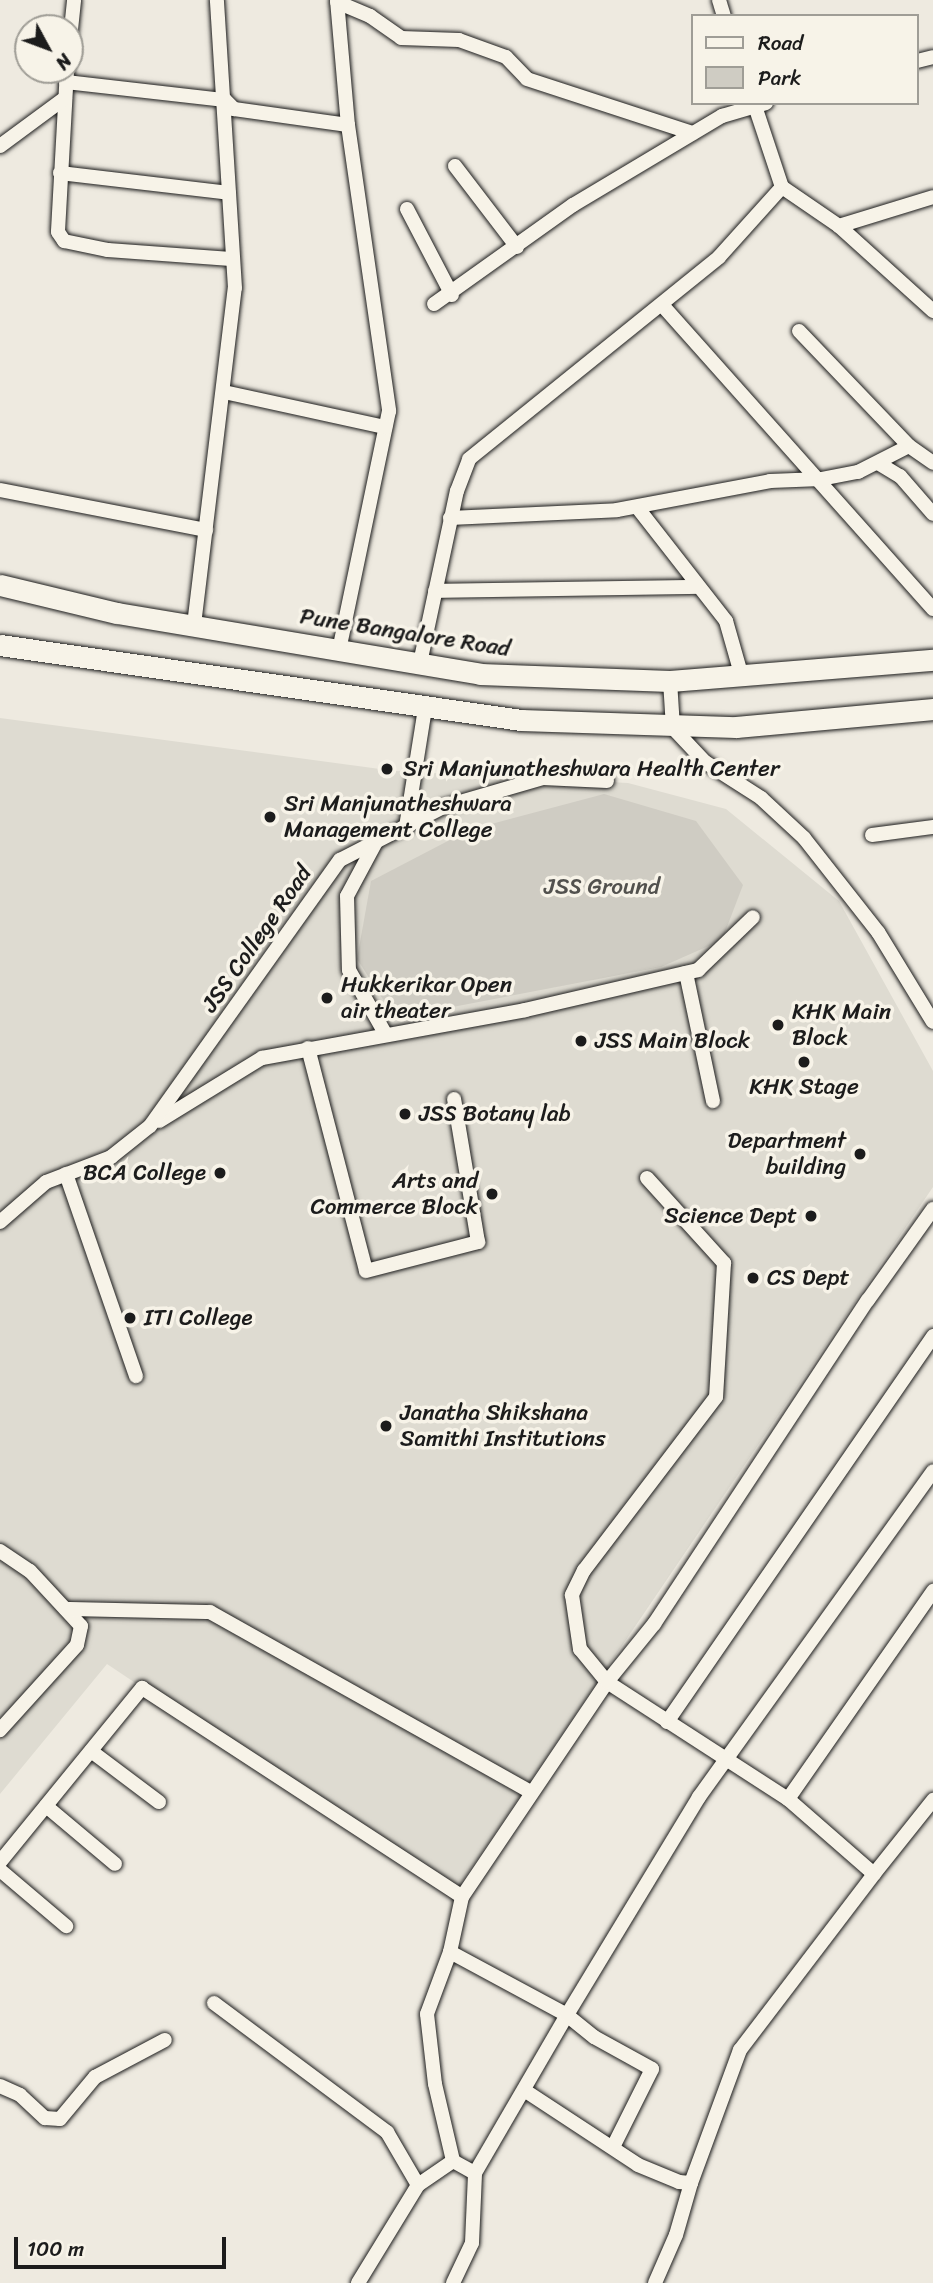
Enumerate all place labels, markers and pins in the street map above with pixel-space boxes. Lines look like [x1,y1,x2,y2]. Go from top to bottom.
place label: Sri Manjunatheshwara Health Center [403,755,780,783]
marker: Sri Manjunatheshwara Health Center [377,759,397,779]
place label: Sri Manjunatheshwara Management College [284,790,511,844]
marker: Sri Manjunatheshwara Management College [262,809,278,825]
place label: Hukkerikar Open air theater [341,971,512,1025]
marker: Hukkerikar Open air theater [319,990,335,1006]
place label: KHK Main Block [792,998,891,1052]
marker: KHK Main Block [770,1017,786,1033]
place label: JSS Main Block [595,1027,750,1055]
marker: JSS Main Block [573,1033,589,1049]
marker: KHK Stage [796,1054,812,1070]
place label: KHK Stage [749,1073,859,1101]
place label: JSS Botany lab [419,1100,571,1128]
marker: JSS Botany lab [397,1106,413,1122]
place label: Department building [728,1127,846,1181]
marker: Department building [852,1146,868,1162]
place label: BCA College [82,1159,206,1187]
marker: BCA College [212,1165,228,1181]
place label: Arts and Commerce Block [310,1167,478,1221]
marker: Arts and Commerce Block [484,1186,500,1202]
place label: Science Dept [664,1202,797,1230]
marker: Science Dept [803,1208,819,1224]
place label: CS Dept [767,1264,850,1292]
marker: CS Dept [745,1270,761,1286]
place label: ITI College [144,1304,253,1332]
marker: ITI College [122,1310,138,1326]
place label: Janatha Shikshana Samithi Institutions [400,1399,606,1453]
marker: Janatha Shikshana Samithi Institutions [378,1418,394,1434]

